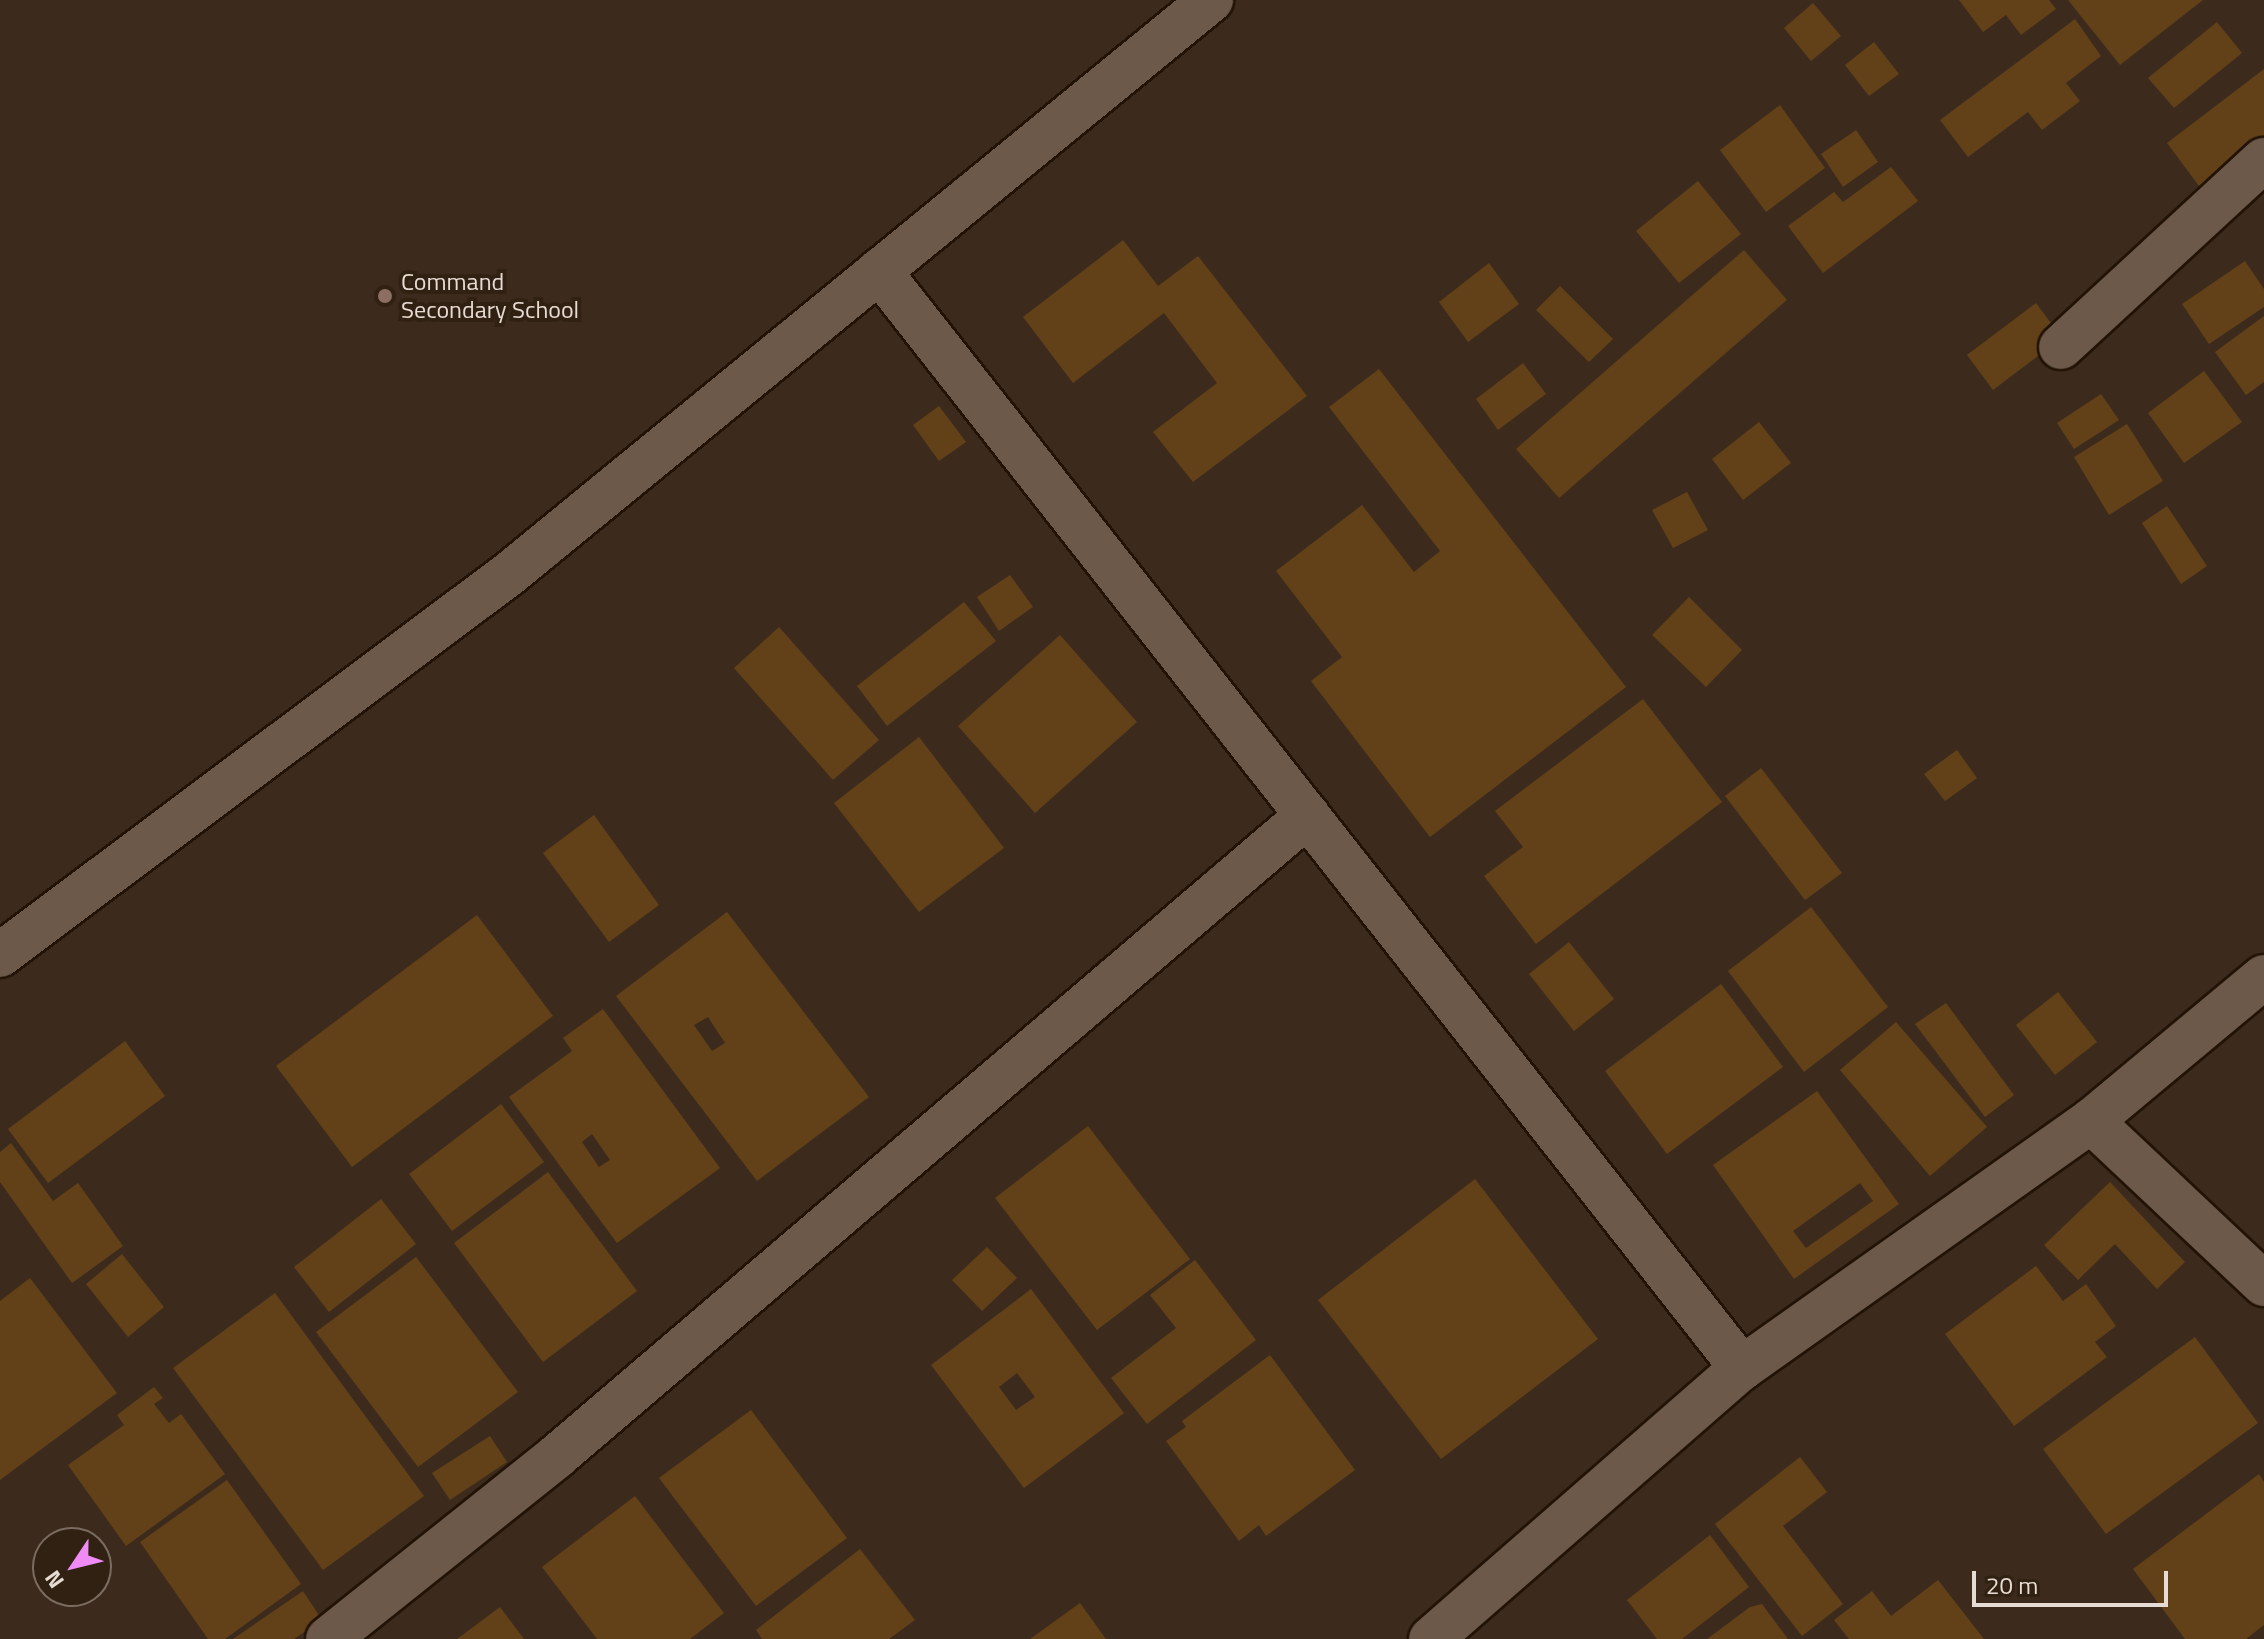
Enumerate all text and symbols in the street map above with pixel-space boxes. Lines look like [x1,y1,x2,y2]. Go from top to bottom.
place label: Command Secondary School [401,268,579,324]
marker: Command Secondary School [376,287,394,305]
north arrow [32,1527,112,1607]
scale bar [1976,1555,2172,1605]
text: N [36,1564,72,1596]
text: 20 m [1986,1567,2038,1603]

